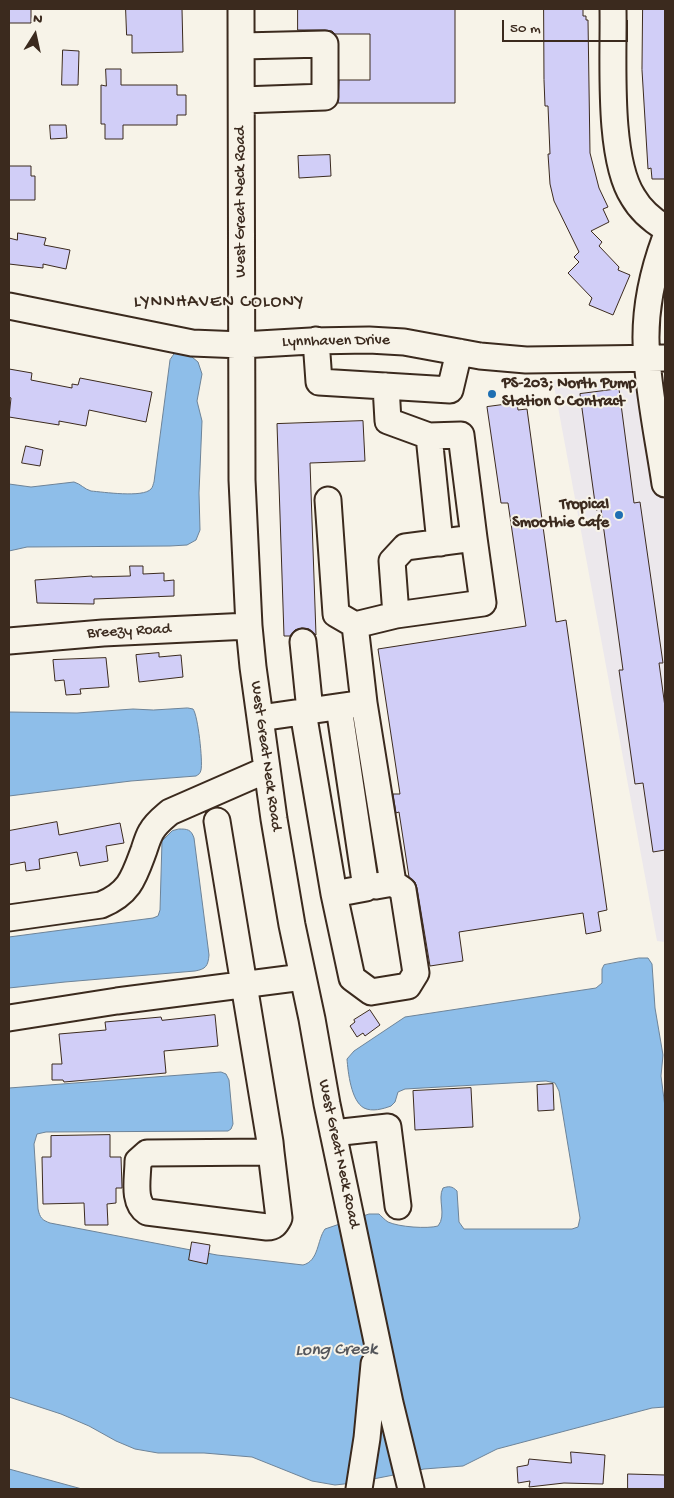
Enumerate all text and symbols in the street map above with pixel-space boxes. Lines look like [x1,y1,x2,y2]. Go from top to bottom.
north arrow [10,10,60,60]
scale bar [504,10,630,42]
text: N [32,11,44,29]
text: 50 m [510,20,541,38]
street label: West Great Neck Road [232,126,252,278]
district label: LYNNHAVEN COLONY [132,292,306,314]
street label: Lynnhaven Drive [282,331,390,353]
place label: PS-203; North Pump Station C Contract [502,375,636,413]
marker: PS-203; North Pump Station C Contract [486,388,498,400]
place label: Tropical Smoothie Cafe [512,496,609,534]
marker: Tropical Smoothie Cafe [613,509,625,521]
street label: Breezy Road [87,620,171,644]
street label: West Great Neck Road [245,680,285,832]
street label: West Great Neck Road [313,1078,363,1230]
water label: Long Creek [295,1339,377,1363]

